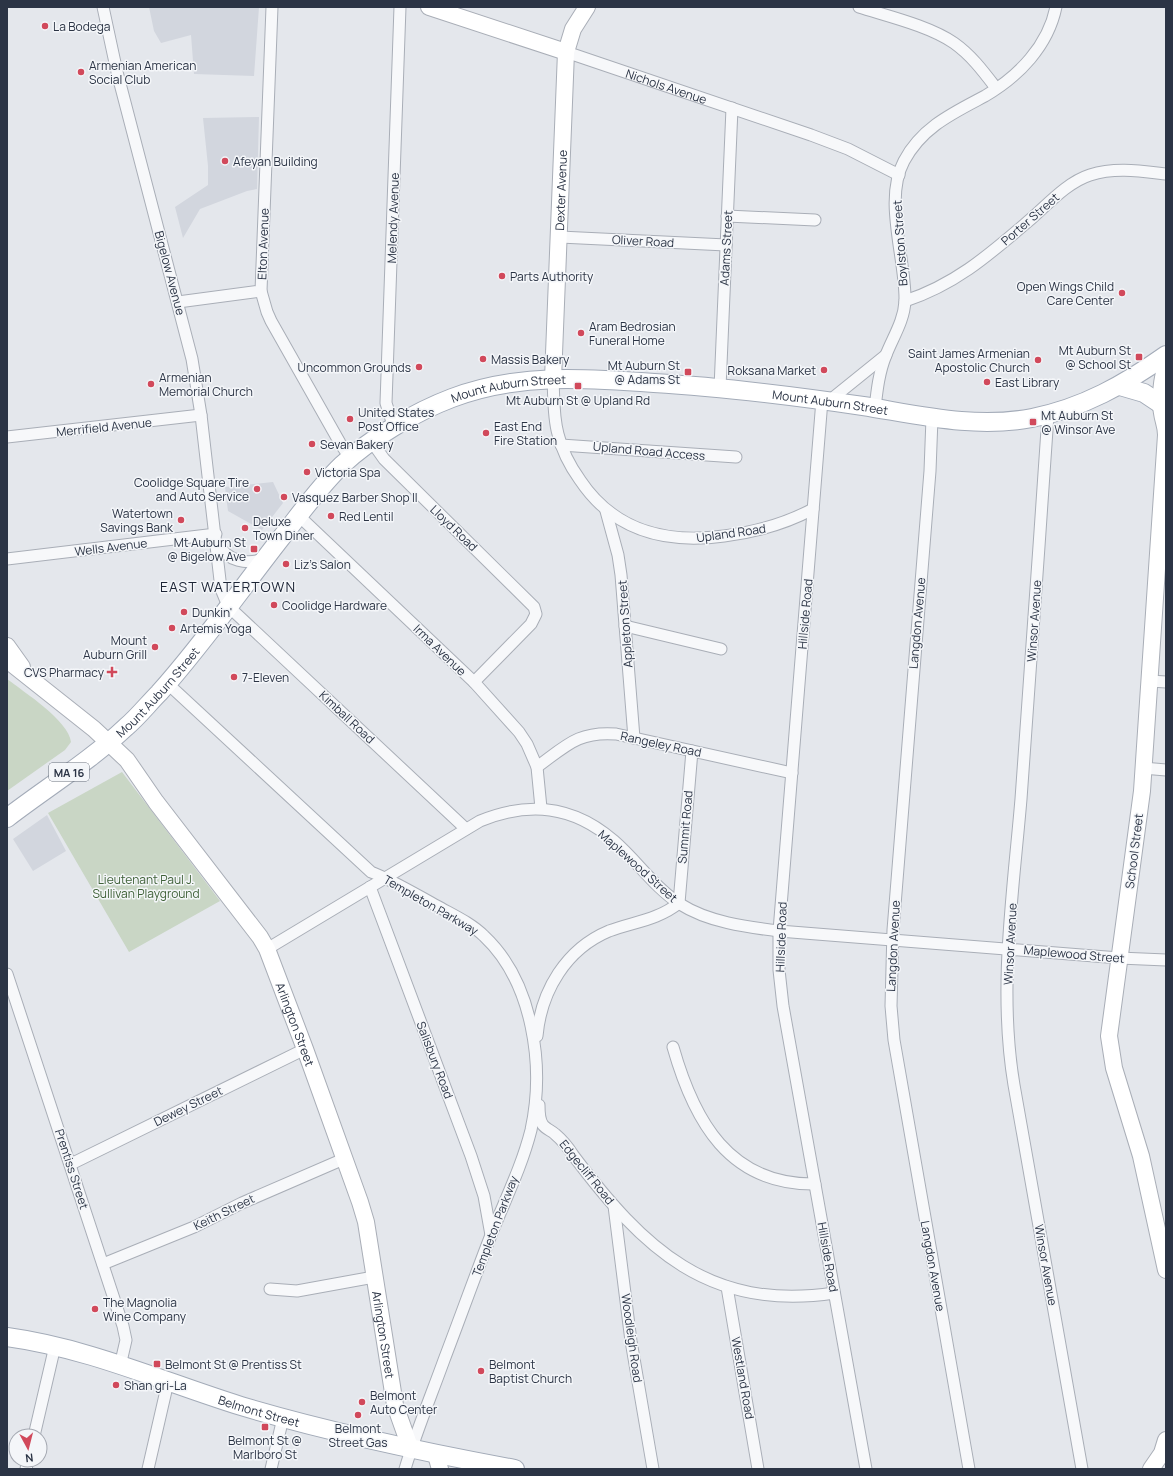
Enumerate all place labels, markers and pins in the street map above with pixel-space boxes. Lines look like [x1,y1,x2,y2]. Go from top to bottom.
place label: La Bodega [53,18,111,35]
marker: La Bodega [40,21,50,31]
place label: Armenian American Social Club [89,57,196,88]
marker: Armenian American Social Club [76,67,86,77]
place label: Afeyan Building [233,153,318,170]
marker: Afeyan Building [220,156,230,166]
place label: Parts Authority [510,268,594,285]
marker: Parts Authority [497,271,507,281]
place label: Open Wings Child Care Center [1017,278,1115,309]
marker: Open Wings Child Care Center [1117,288,1127,298]
place label: Aram Bedrosian Funeral Home [589,318,676,349]
marker: Aram Bedrosian Funeral Home [576,328,586,338]
place label: Mt Auburn St @ School St [1059,342,1131,373]
place label: Saint James Armenian Apostolic Church [908,345,1030,376]
place label: Massis Bakery [491,351,570,368]
marker: Mt Auburn St @ School St [1134,352,1144,362]
marker: Massis Bakery [478,354,488,364]
marker: Saint James Armenian Apostolic Church [1033,355,1043,365]
place label: Mt Auburn St @ Adams St [608,357,680,388]
place label: Uncommon Grounds [298,359,411,376]
marker: Uncommon Grounds [414,362,424,372]
place label: Roksana Market [728,362,816,379]
marker: Roksana Market [819,365,829,375]
marker: Mt Auburn St @ Adams St [683,367,693,377]
place label: Armenian Memorial Church [159,369,253,400]
place label: East Library [995,374,1060,391]
marker: East Library [982,377,992,387]
marker: Armenian Memorial Church [146,379,156,389]
marker: Mt Auburn St @ Upland Rd [573,381,583,391]
place label: Mt Auburn St @ Upland Rd [506,392,650,409]
place label: United States Post Office [358,404,434,435]
place label: Mt Auburn St @ Winsor Ave [1041,407,1115,438]
marker: United States Post Office [345,414,355,424]
marker: Mt Auburn St @ Winsor Ave [1028,417,1038,427]
place label: East End Fire Station [494,418,557,449]
marker: East End Fire Station [481,428,491,438]
place label: Sevan Bakery [320,436,394,453]
marker: Sevan Bakery [307,439,317,449]
place label: Victoria Spa [315,464,380,481]
marker: Victoria Spa [302,467,312,477]
place label: Coolidge Square Tire and Auto Service [134,474,249,505]
marker: Coolidge Square Tire and Auto Service [252,484,262,494]
place label: Vasquez Barber Shop II [292,489,418,506]
marker: Vasquez Barber Shop II [279,492,289,502]
place label: Watertown Savings Bank [100,505,174,536]
place label: Red Lentil [339,508,394,525]
marker: Red Lentil [326,511,336,521]
place label: Deluxe Town Diner [253,513,315,544]
marker: Watertown Savings Bank [176,515,186,525]
marker: Deluxe Town Diner [240,523,250,533]
place label: Mt Auburn St @ Bigelow Ave [167,534,246,565]
marker: Mt Auburn St @ Bigelow Ave [249,544,259,554]
place label: Liz's Salon [294,556,351,573]
marker: Liz's Salon [281,559,291,569]
place label: Coolidge Hardware [282,597,387,614]
marker: Coolidge Hardware [269,600,279,610]
place label: Dunkin' [192,604,232,621]
marker: Dunkin' [179,607,189,617]
place label: Artemis Yoga [180,620,252,637]
marker: Artemis Yoga [167,623,177,633]
place label: Mount Auburn Grill [83,632,147,663]
marker: Mount Auburn Grill [150,642,160,652]
place label: CVS Pharmacy [24,664,105,681]
marker: CVS Pharmacy [107,667,117,677]
place label: 7-Eleven [242,669,289,686]
marker: 7-Eleven [229,672,239,682]
place label: The Magnolia Wine Company [103,1294,187,1325]
marker: The Magnolia Wine Company [90,1304,100,1314]
place label: Belmont St @ Prentiss St [165,1356,302,1373]
place label: Belmont Baptist Church [489,1356,572,1387]
marker: Belmont St @ Prentiss St [152,1359,162,1369]
marker: Belmont Baptist Church [476,1366,486,1376]
place label: Shan gri-La [124,1377,187,1394]
marker: Shan gri-La [111,1380,121,1390]
place label: Belmont Auto Center [370,1387,438,1418]
marker: Belmont Auto Center [357,1397,367,1407]
marker: Belmont Street Gas [353,1410,363,1420]
place label: Belmont Street Gas [328,1420,388,1451]
marker: Belmont St @ Marlboro St [260,1422,270,1432]
place label: Belmont St @ Marlboro St [228,1432,302,1463]

